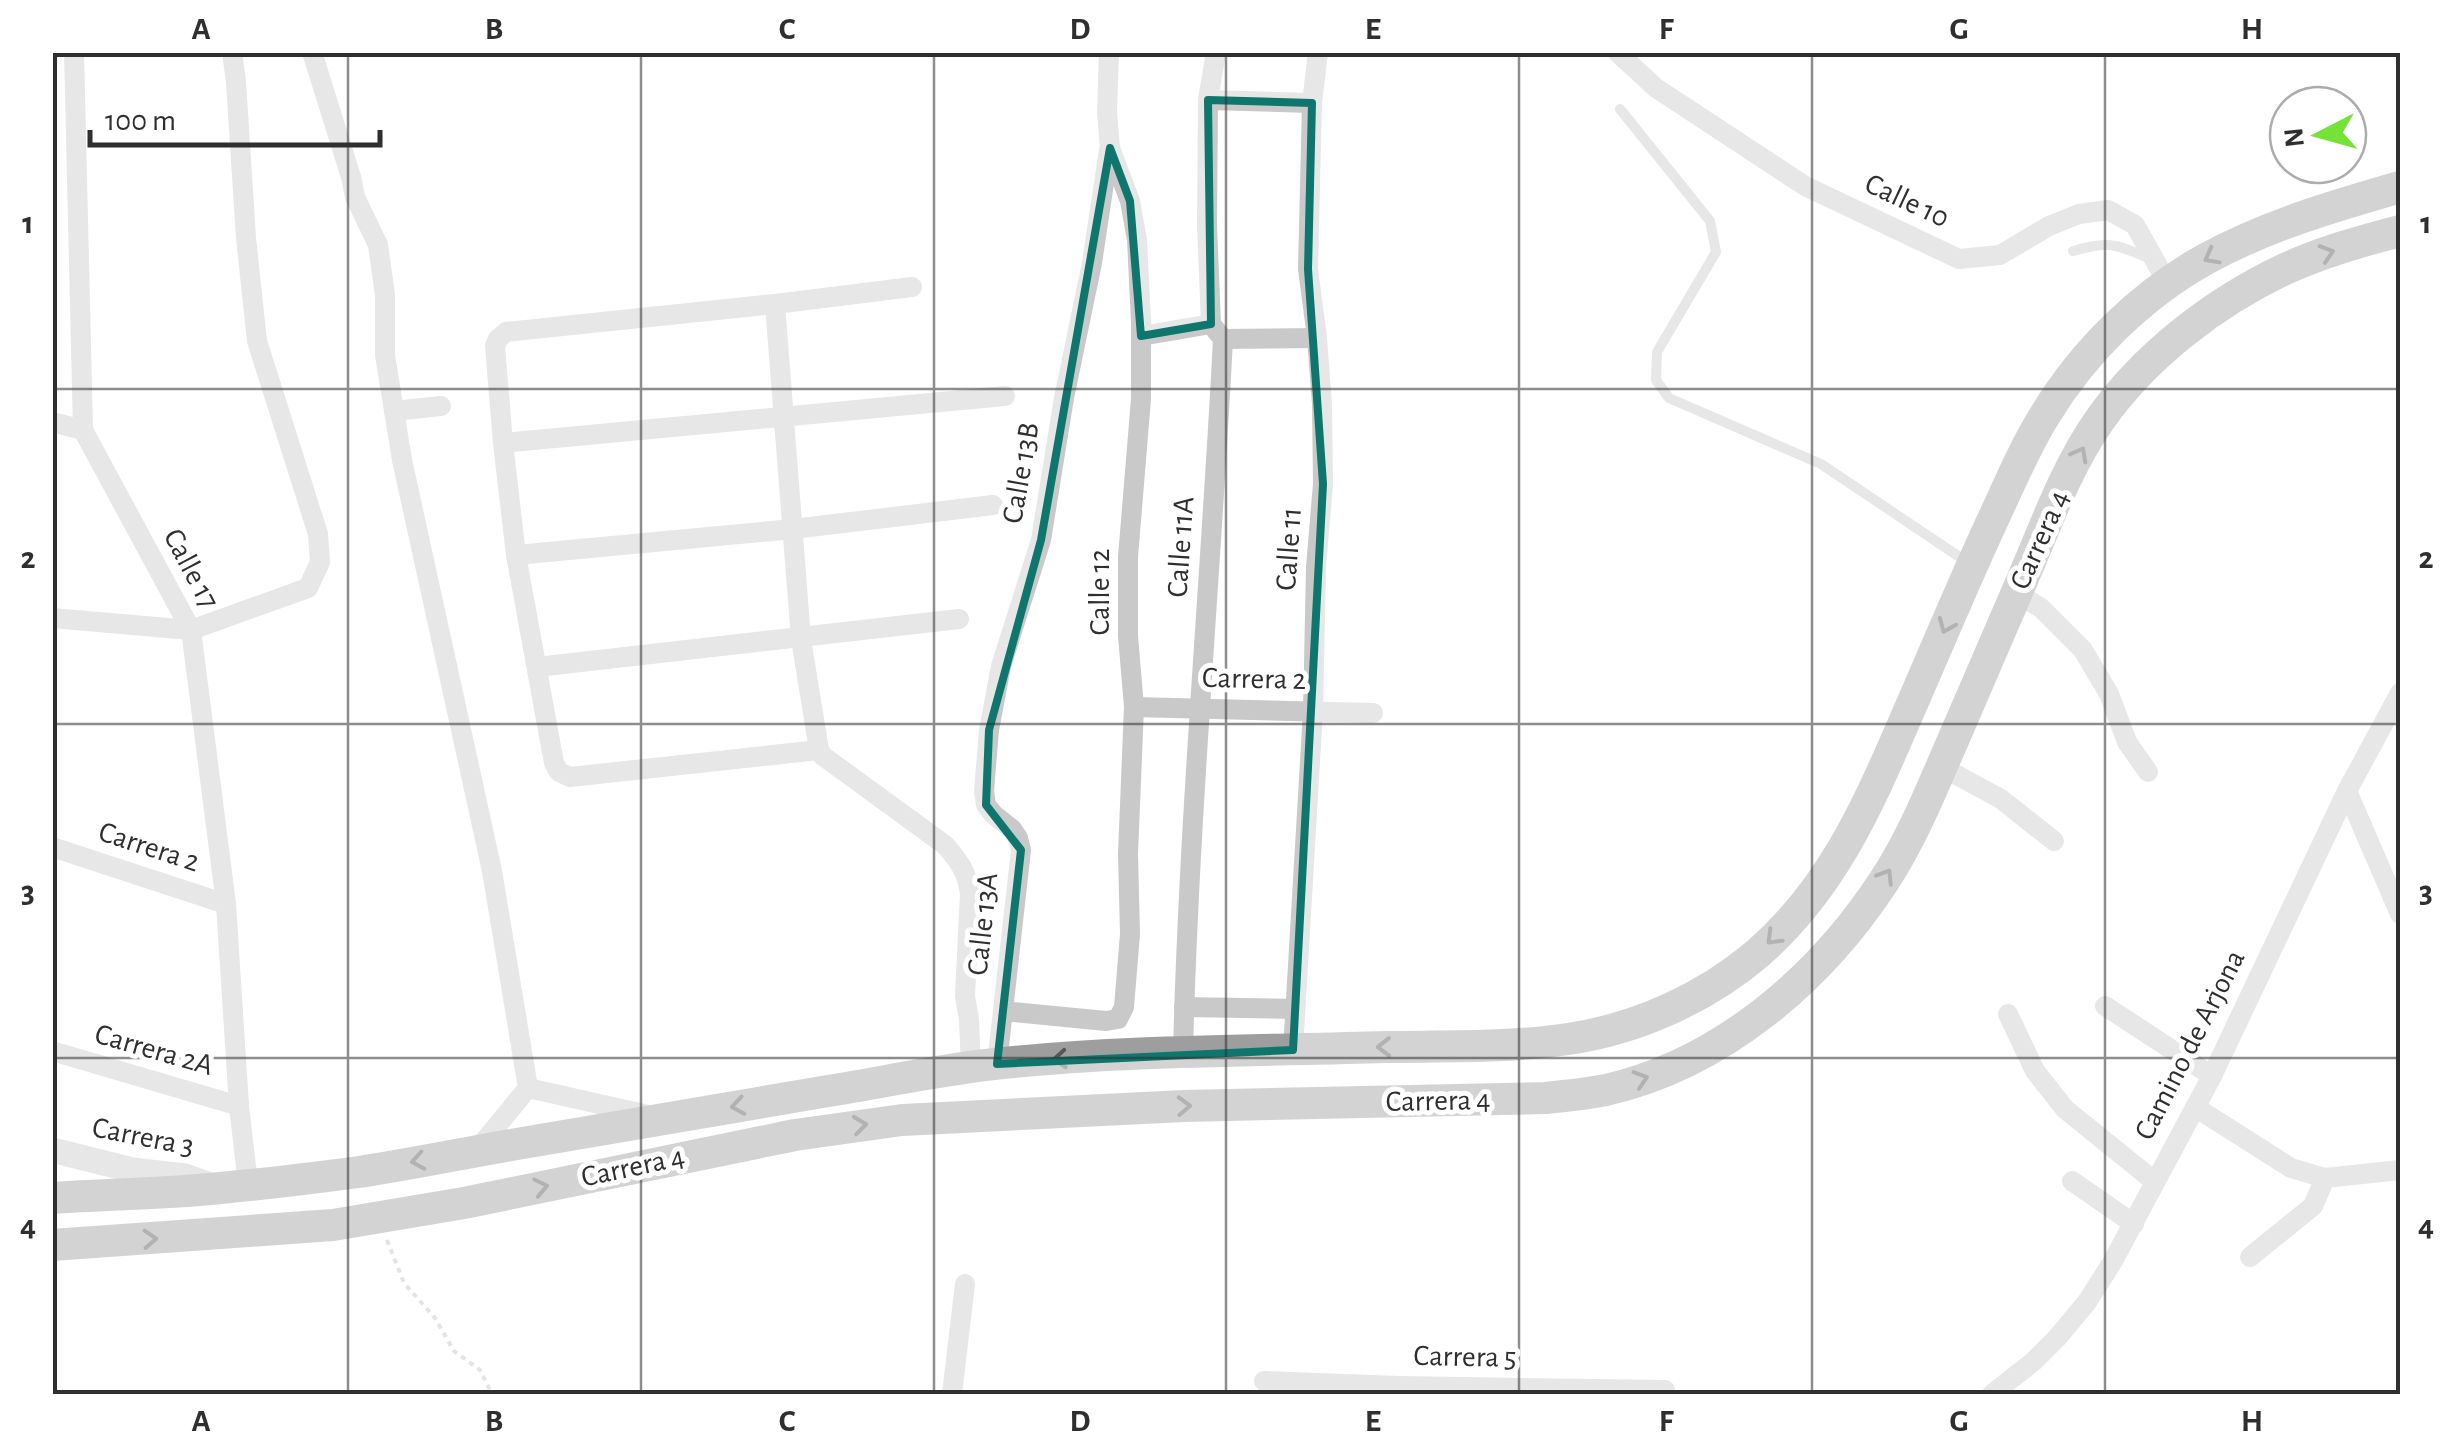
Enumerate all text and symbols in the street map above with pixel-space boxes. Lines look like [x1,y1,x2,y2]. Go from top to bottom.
text: A [191,13,211,45]
text: B [485,13,503,45]
text: C [779,13,796,45]
text: D [1070,13,1091,45]
text: E [1365,13,1381,45]
text: F [1659,13,1675,45]
text: G [1949,13,1969,45]
text: H [2241,13,2263,45]
scale bar [90,85,380,147]
north arrow [2268,85,2368,185]
text: 100 m [105,106,176,136]
text: N [2280,126,2310,149]
street label: Calle 10 [1860,169,1954,233]
text: 1 [22,207,34,239]
text: 1 [2420,207,2432,239]
one-way arrow [2203,245,2222,264]
one-way arrow [2317,245,2334,265]
street label: Calle 13B [997,420,1045,526]
one-way arrow [2068,446,2087,464]
street label: Carrera 4 [2005,486,2075,594]
street label: Calle 11A [1163,496,1199,598]
street label: Calle 11 [1271,506,1307,592]
street label: Calle 17 [158,524,224,614]
text: 2 [20,542,36,574]
text: 2 [2418,542,2434,574]
street label: Calle 12 [1085,548,1115,636]
one-way arrow [1938,616,1958,634]
street label: Carrera 2 [1202,663,1306,695]
street label: Carrera 2 [95,817,203,877]
one-way arrow [1874,869,1893,887]
street label: Calle 13A [963,871,1003,977]
text: 3 [21,876,35,908]
text: 3 [2419,876,2433,908]
one-way arrow [1767,927,1785,945]
street label: Camino de Arjona [2129,945,2251,1145]
street label: Carrera 2A [91,1019,217,1081]
one-way arrow [1376,1037,1392,1058]
one-way arrow [1051,1047,1067,1069]
one-way arrow [1631,1070,1648,1090]
street label: Carrera 4 [1385,1085,1491,1117]
one-way arrow [730,1095,747,1116]
one-way arrow [1177,1095,1193,1116]
street label: Carrera 3 [90,1112,196,1162]
one-way arrow [851,1116,868,1137]
street label: Carrera 4 [579,1141,687,1193]
one-way arrow [410,1150,426,1171]
one-way arrow [532,1177,549,1198]
text: 4 [20,1210,36,1242]
text: 4 [2418,1210,2434,1242]
one-way arrow [142,1229,158,1250]
street label: Carrera 5 [1413,1341,1517,1373]
text: A [191,1405,211,1437]
text: B [485,1405,503,1437]
text: C [779,1405,796,1437]
text: D [1070,1405,1091,1437]
text: E [1365,1405,1381,1437]
text: F [1659,1405,1675,1437]
text: G [1949,1405,1969,1437]
text: H [2241,1405,2263,1437]

